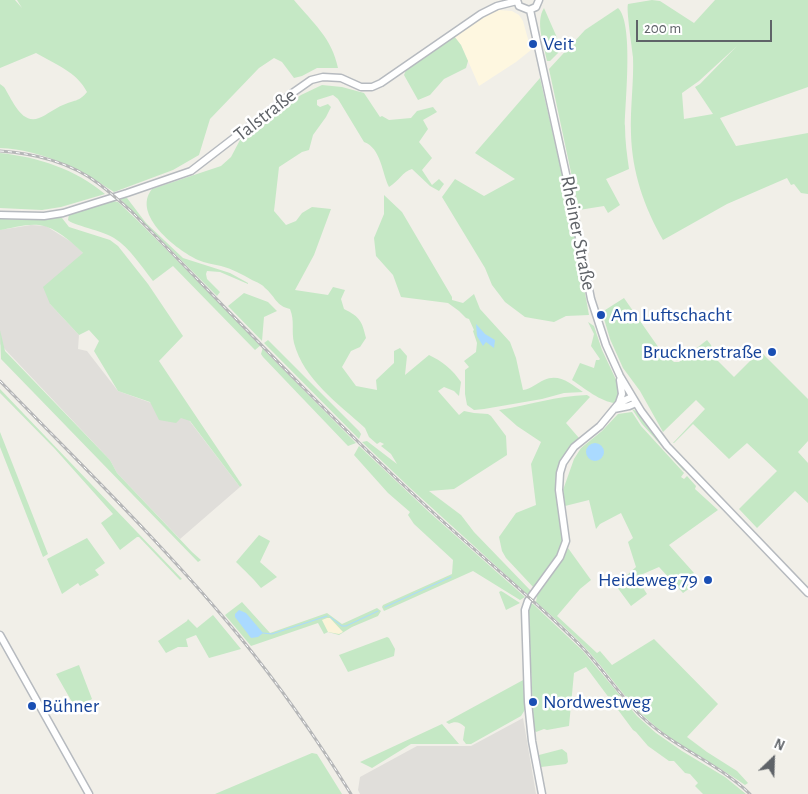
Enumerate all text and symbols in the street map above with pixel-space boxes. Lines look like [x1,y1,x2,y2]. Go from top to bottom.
scale bar [638,10,774,42]
text: 200 m [644,21,681,36]
place label: Veit [543,32,574,56]
marker: Veit [527,38,539,50]
street label: Talstraße [229,83,301,147]
street label: Rheiner Straße [555,174,601,292]
place label: Am Luftschacht [611,303,732,327]
marker: Am Luftschacht [595,309,607,321]
place label: Brucknerstraße [642,340,762,364]
marker: Brucknerstraße [766,346,778,358]
place label: Heideweg 79 [598,568,698,592]
marker: Heideweg 79 [702,574,714,586]
place label: Nordwestweg [543,690,651,714]
place label: Bühner [42,694,99,718]
marker: Nordwestweg [527,696,539,708]
marker: Bühner [26,700,38,712]
north arrow [748,734,798,784]
text: N [772,737,786,754]

